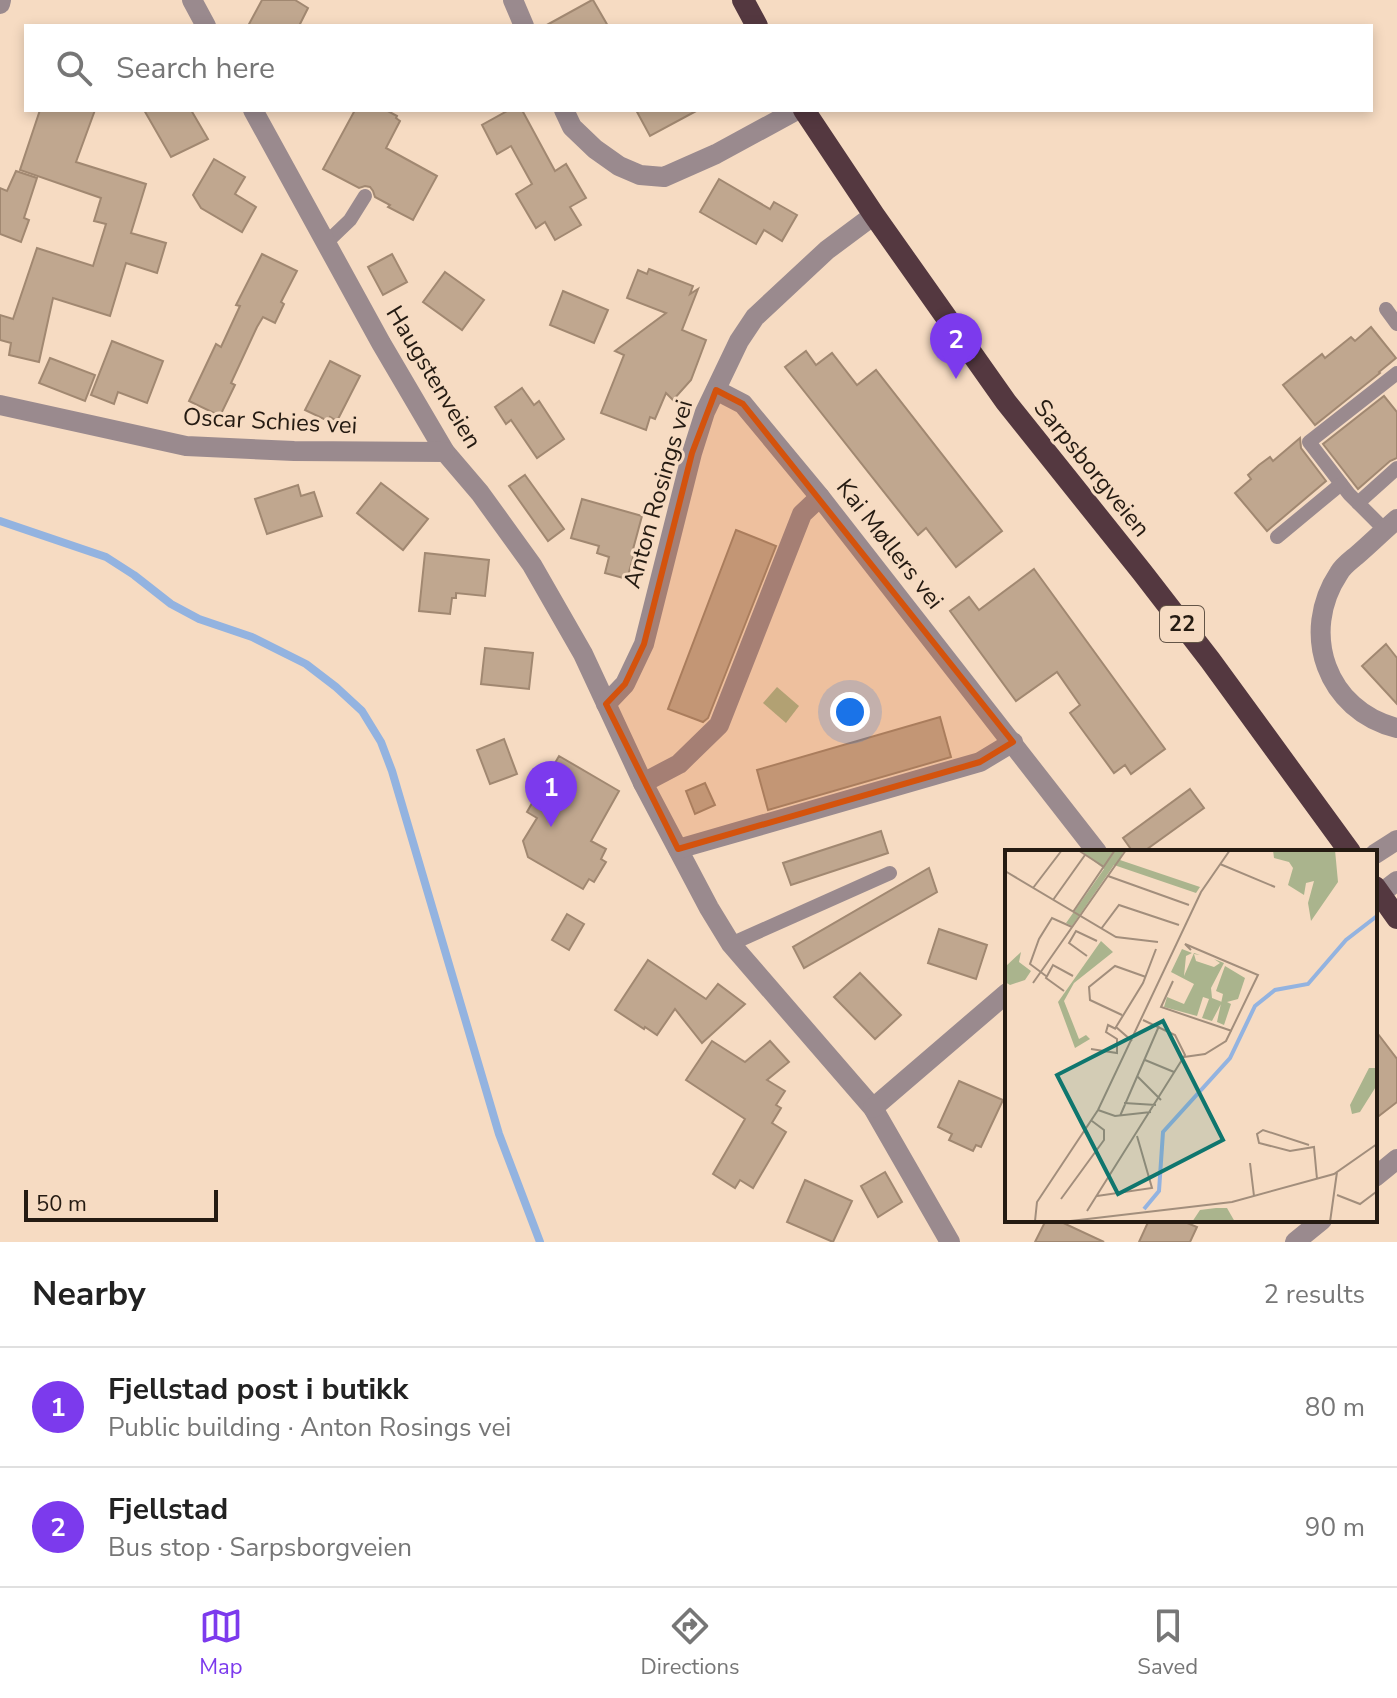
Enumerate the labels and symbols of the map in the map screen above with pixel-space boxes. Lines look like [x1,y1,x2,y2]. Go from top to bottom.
street label: Haugstenveien [379,300,489,454]
pin: 2 [930,313,982,379]
street label: Sarpsborgveien [1027,393,1157,543]
street label: Anton Rosings vei [616,396,700,592]
street label: Oscar Schies vei [182,400,358,442]
street label: Kai Møllers vei [829,472,951,616]
road number: 22 [1160,606,1204,642]
your location [830,692,870,732]
pin: 1 [525,761,577,827]
inset map [1005,850,1377,1222]
scale bar [24,1186,218,1222]

